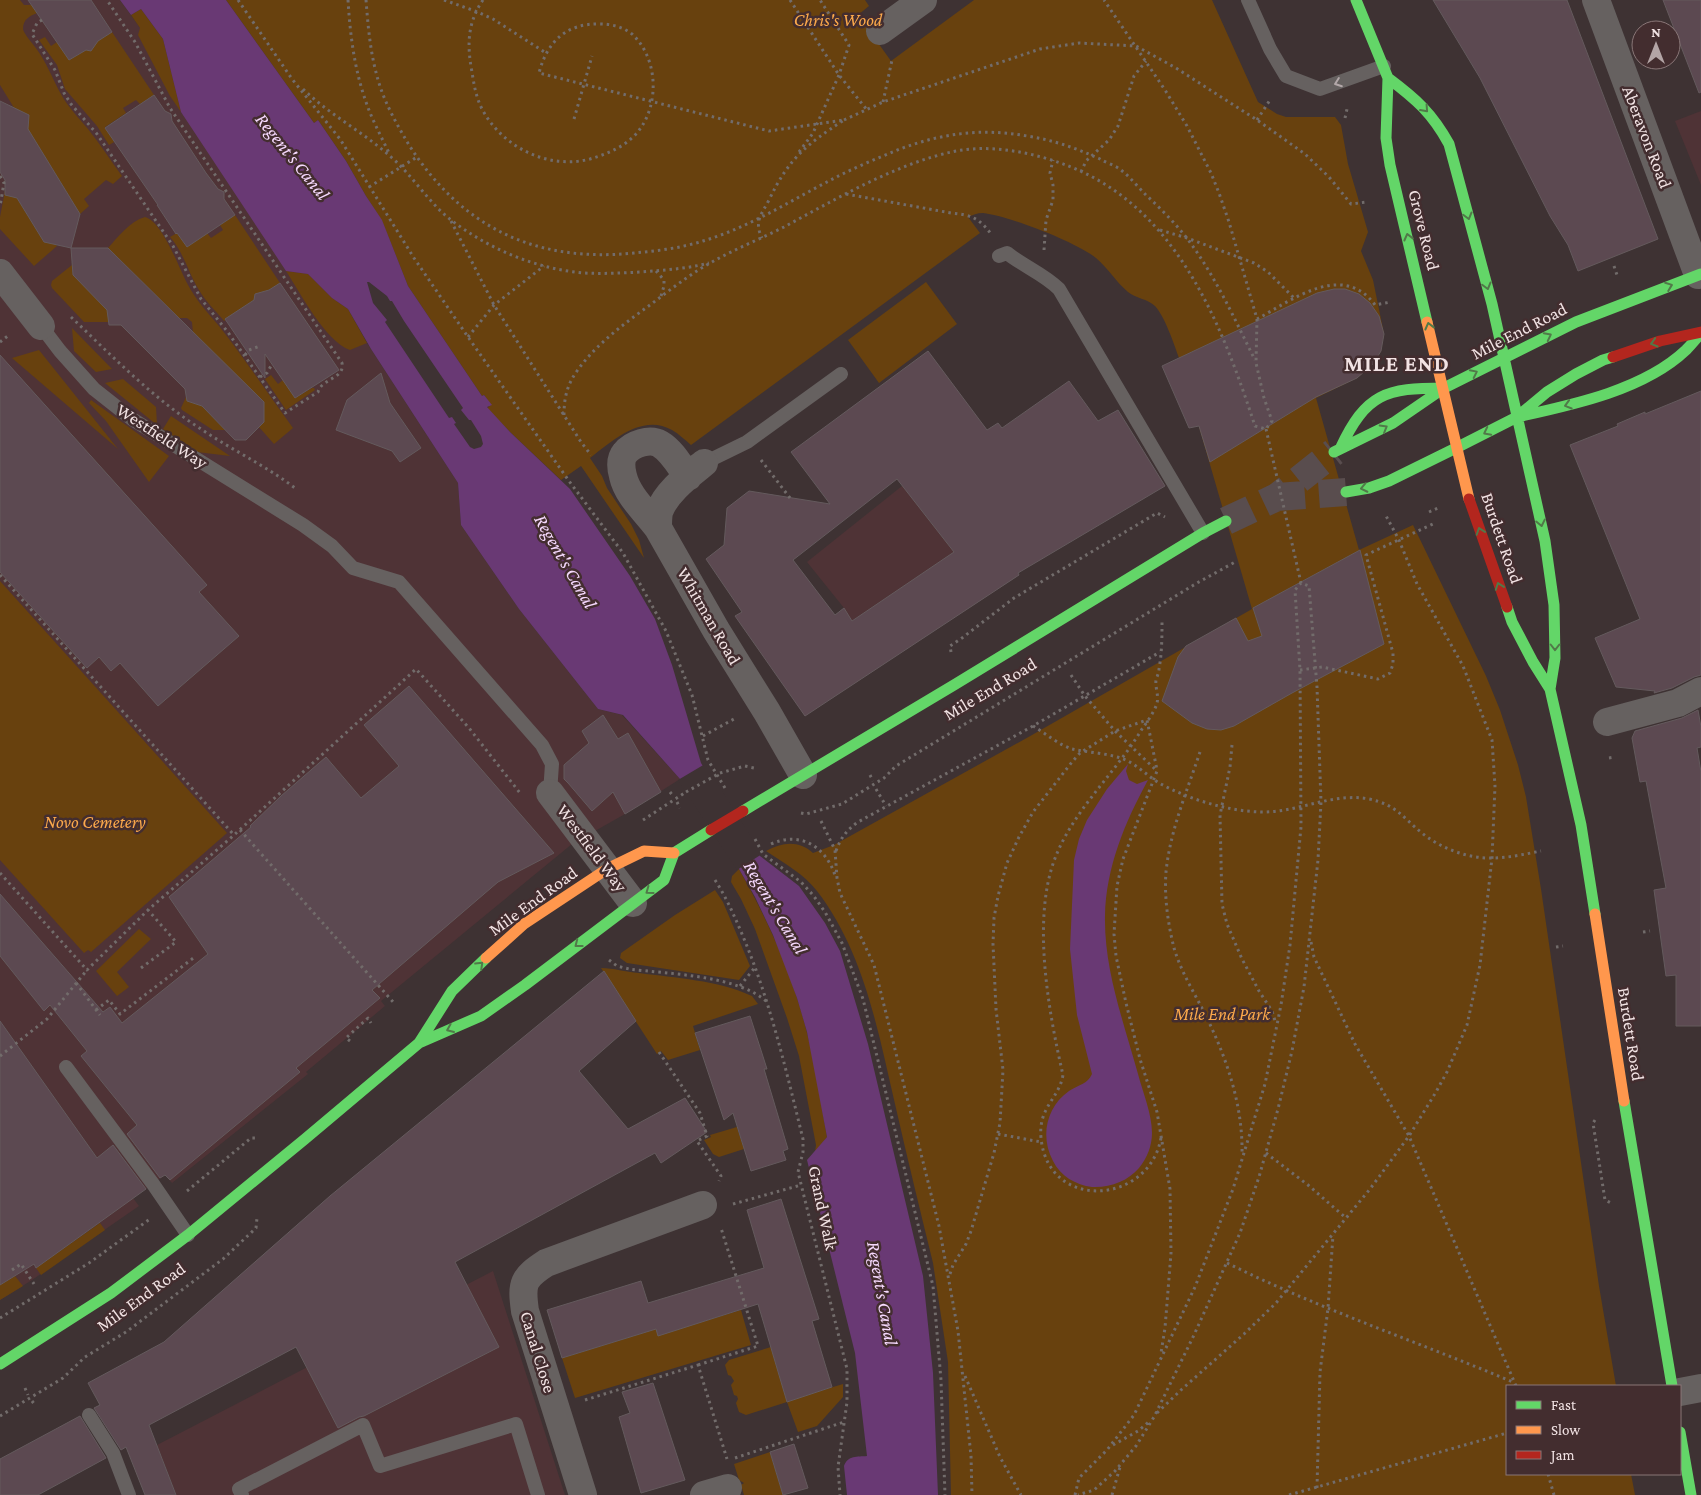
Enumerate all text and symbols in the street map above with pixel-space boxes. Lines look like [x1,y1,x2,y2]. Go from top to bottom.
park label: Chris's Wood [794,10,883,30]
north arrow [1631,20,1681,70]
text: N [1651,24,1661,40]
one-way arrow [1334,77,1343,87]
street label: Aberavon Road [1618,83,1676,192]
one-way arrow [1420,104,1429,113]
water label: Regent's Canal [251,109,334,204]
street label: Grove Road [1404,188,1444,273]
one-way arrow [1463,211,1473,219]
one-way arrow [1403,233,1414,242]
one-way arrow [1481,281,1492,290]
one-way arrow [1664,282,1673,292]
street label: Mile End Road [1468,298,1571,364]
one-way arrow [1424,321,1435,330]
one-way arrow [1543,332,1552,342]
one-way arrow [1650,338,1658,348]
district label: MILE END [1344,351,1450,376]
one-way arrow [1469,369,1478,379]
street label: Westfield Way [113,399,212,473]
one-way arrow [1564,400,1573,410]
one-way arrow [1379,424,1388,434]
one-way arrow [1483,426,1492,436]
one-way arrow [1359,482,1368,493]
street label: Burdett Road [1477,490,1527,586]
water label: Regent's Canal [530,510,601,612]
one-way arrow [1535,518,1546,527]
one-way arrow [1476,527,1486,536]
street label: Whitman Road [673,564,745,669]
one-way arrow [1495,582,1505,591]
one-way arrow [1550,644,1560,651]
street label: Mile End Road [940,653,1040,724]
street label: Westfield Way [553,800,632,896]
park label: Novo Cemetery [44,812,146,832]
water label: Regent's Canal [739,857,812,958]
street label: Mile End Road [485,862,582,940]
one-way arrow [645,885,655,894]
one-way arrow [575,939,584,947]
one-way arrow [474,962,483,971]
street label: Burdett Road [1614,986,1648,1083]
park label: Mile End Park [1173,1004,1271,1024]
one-way arrow [446,1023,455,1034]
street label: Grand Walk [804,1164,842,1252]
water label: Regent's Canal [863,1239,902,1347]
street label: Mile End Road [93,1258,190,1336]
street label: Canal Close [516,1309,560,1395]
legend [1506,1385,1681,1475]
text: Fast [1551,1397,1577,1413]
text: Slow [1551,1422,1581,1438]
text: Jam [1549,1447,1574,1464]

